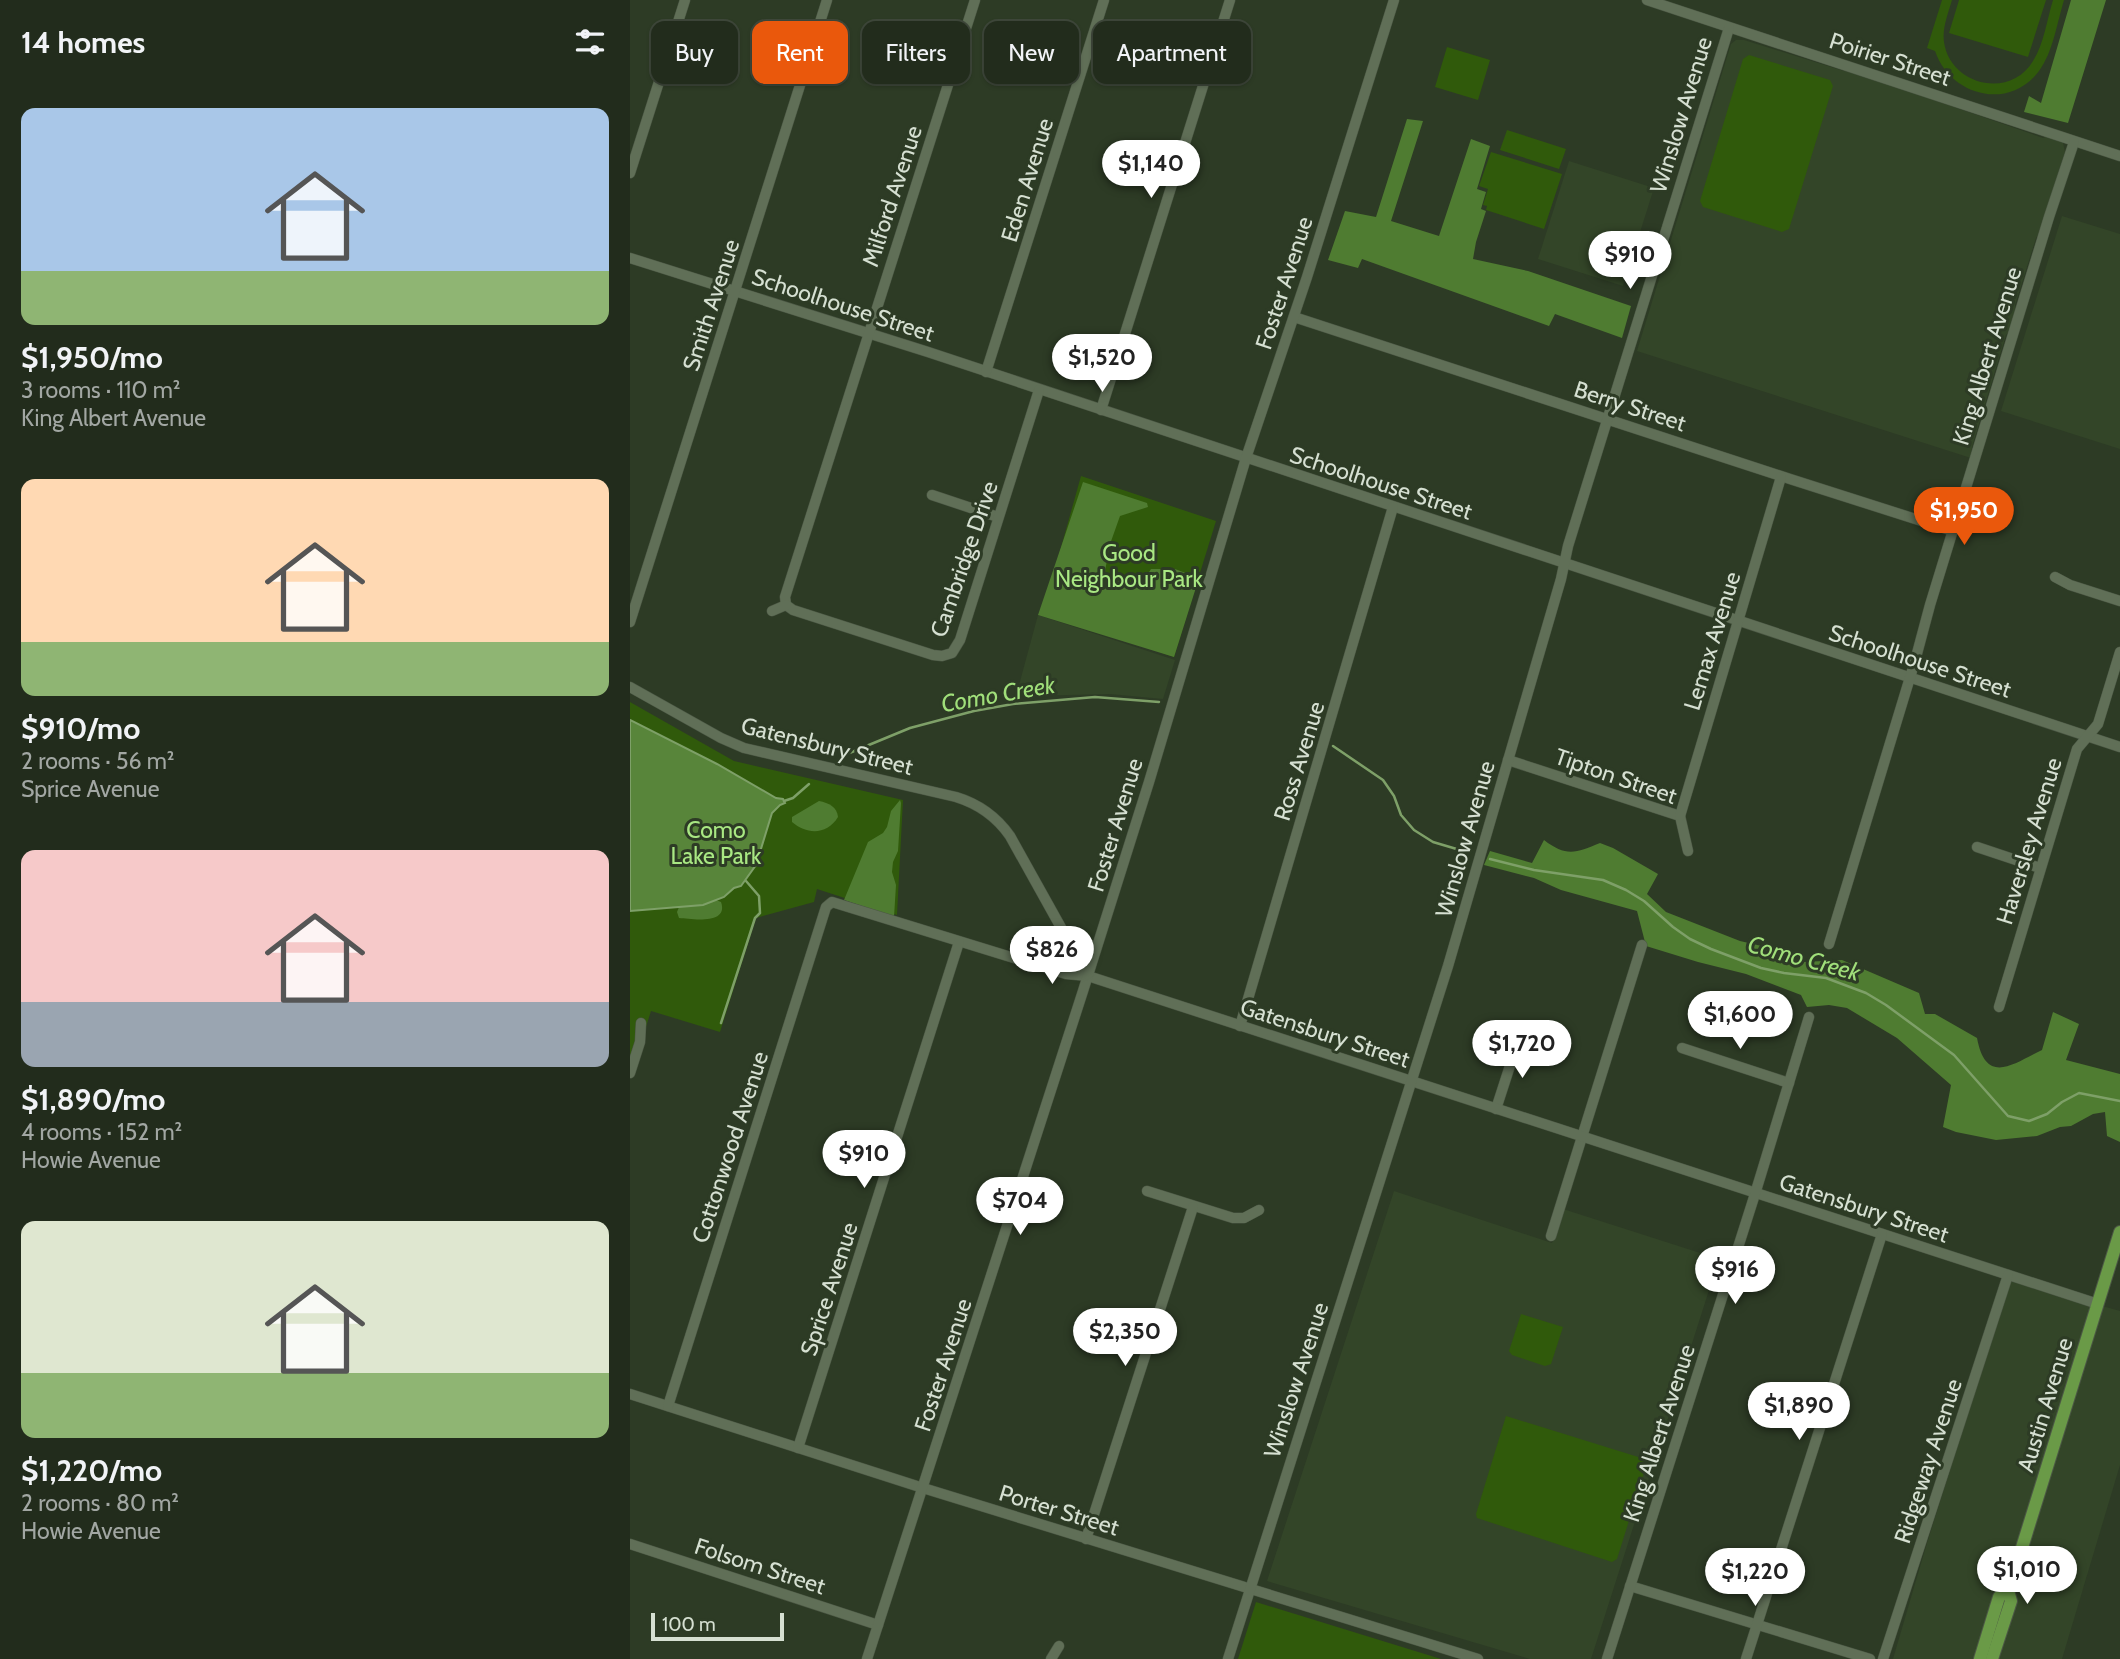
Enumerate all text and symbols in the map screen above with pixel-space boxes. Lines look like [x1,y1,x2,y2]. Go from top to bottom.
chip: Buy [651,21,738,84]
chip: Rent [752,21,848,84]
chip: Filters [862,21,970,84]
chip: New [984,21,1079,84]
chip: Apartment [1093,21,1251,84]
icon: filters [571,23,609,61]
text: 14 homes [21,24,145,61]
street label: Poirier Street [1826,26,1954,92]
street label: Winslow Avenue [1644,33,1718,196]
street label: Eden Avenue [995,115,1059,245]
street label: Milford Avenue [856,122,928,270]
pin: $1,140 [1094,140,1208,200]
text: $1,140 [1118,149,1184,177]
icon: home [252,153,378,279]
street label: Foster Avenue [1249,213,1319,353]
pin: $910 [1589,232,1671,291]
street label: Smith Avenue [677,235,745,374]
text: $910 [1605,240,1656,268]
street label: Schoolhouse Street [748,262,938,348]
street label: King Albert Avenue [1947,263,2028,449]
pin: $1,520 [1045,334,1159,394]
text: $1,950/mo [21,339,163,376]
text: $1,520 [1068,343,1136,371]
street label: Berry Street [1571,375,1690,437]
text: 3 rooms · 110 m² [21,376,180,404]
text: King Albert Avenue [21,404,206,432]
street label: Schoolhouse Street [1286,440,1476,526]
street label: Cambridge Drive [924,477,1004,641]
pin: $1,950 [1907,488,2021,547]
text: $1,950 [1930,496,1998,524]
icon: home [252,524,378,650]
park label: Good Neighbour Park [1055,539,1204,593]
street label: Lemax Avenue [1678,568,1746,714]
street label: Schoolhouse Street [1825,618,2015,704]
water label: Como Creek [939,670,1058,718]
street label: Ross Avenue [1268,698,1330,824]
text: $910/mo [21,710,140,747]
street label: Gatensbury Street [738,711,916,781]
street label: Tipton Street [1551,742,1681,810]
text: 2 rooms · 56 m² [21,747,175,775]
street label: Haversley Avenue [1990,754,2068,928]
street label: Foster Avenue [1081,755,1149,895]
street label: Winslow Avenue [1429,757,1501,920]
text: Sprice Avenue [21,775,159,803]
park label: Como Lake Park [671,816,762,870]
icon: home [252,895,378,1021]
pin: $826 [1011,926,1093,986]
water label: Como Creek [1745,929,1864,987]
text: $826 [1026,935,1078,963]
street label: Gatensbury Street [1237,992,1413,1074]
pin: $1,600 [1683,992,1797,1051]
text: $1,600 [1704,1000,1776,1028]
pin: $1,720 [1465,1020,1579,1080]
text: $1,720 [1488,1029,1556,1057]
street label: Cottonwood Avenue [686,1047,774,1246]
text: $1,890/mo [21,1081,165,1118]
text: 4 rooms · 152 m² [21,1118,182,1146]
pin: $910 [823,1130,905,1190]
text: $910 [839,1139,890,1167]
text: Howie Avenue [21,1146,161,1174]
street label: Gatensbury Street [1776,1167,1952,1249]
pin: $704 [979,1178,1061,1237]
text: $704 [992,1186,1048,1214]
street label: Sprice Avenue [794,1219,864,1359]
pin: $916 [1694,1246,1776,1306]
text: $916 [1711,1255,1759,1283]
icon: home [252,1266,378,1392]
street label: Foster Avenue [908,1295,978,1435]
street label: Winslow Avenue [1258,1299,1334,1461]
pin: $2,350 [1068,1308,1182,1368]
text: $2,350 [1089,1317,1161,1345]
street label: Austin Avenue [2011,1334,2079,1476]
street label: King Albert Avenue [1617,1340,1701,1525]
street label: Ridgeway Avenue [1888,1375,1968,1547]
pin: $1,890 [1742,1382,1856,1442]
text: $1,890 [1764,1391,1834,1419]
text: $1,220/mo [21,1452,162,1489]
street label: Porter Street [996,1479,1123,1542]
text: 2 rooms · 80 m² [21,1489,179,1517]
text: Howie Avenue [21,1517,161,1545]
street label: Folsom Street [691,1532,829,1600]
pin: $1,010 [1970,1546,2084,1606]
pin: $1,220 [1698,1548,1812,1608]
text: $1,010 [1993,1555,2061,1583]
text: $1,220 [1721,1557,1789,1585]
scale bar [651,1610,784,1642]
text: 100 m [662,1613,716,1636]

